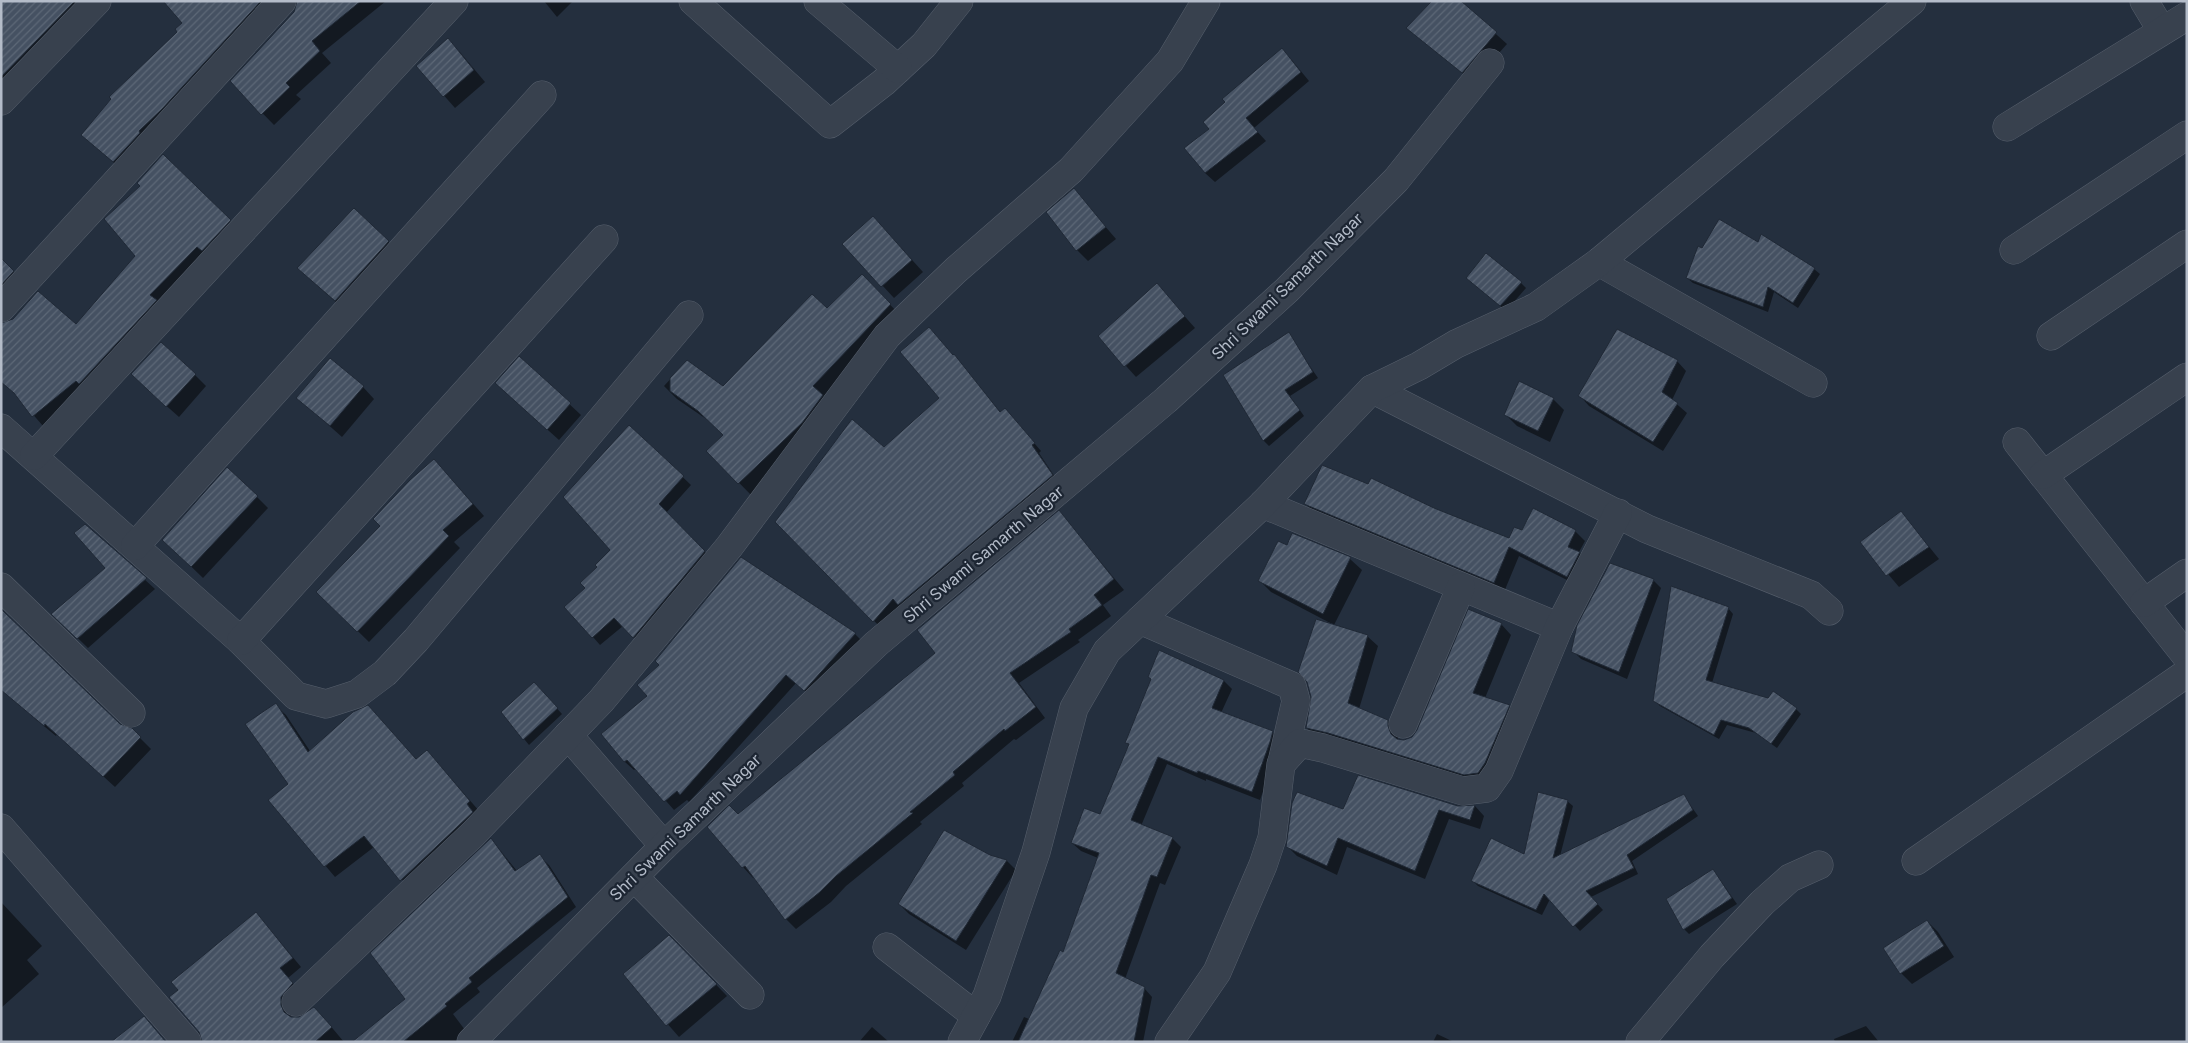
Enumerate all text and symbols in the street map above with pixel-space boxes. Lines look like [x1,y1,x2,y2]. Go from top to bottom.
street label: Shri Swami Samarth Nagar [1207,208,1367,364]
street label: Shri Swami Samarth Nagar [899,481,1067,627]
street label: Shri Swami Samarth Nagar [605,749,765,905]

